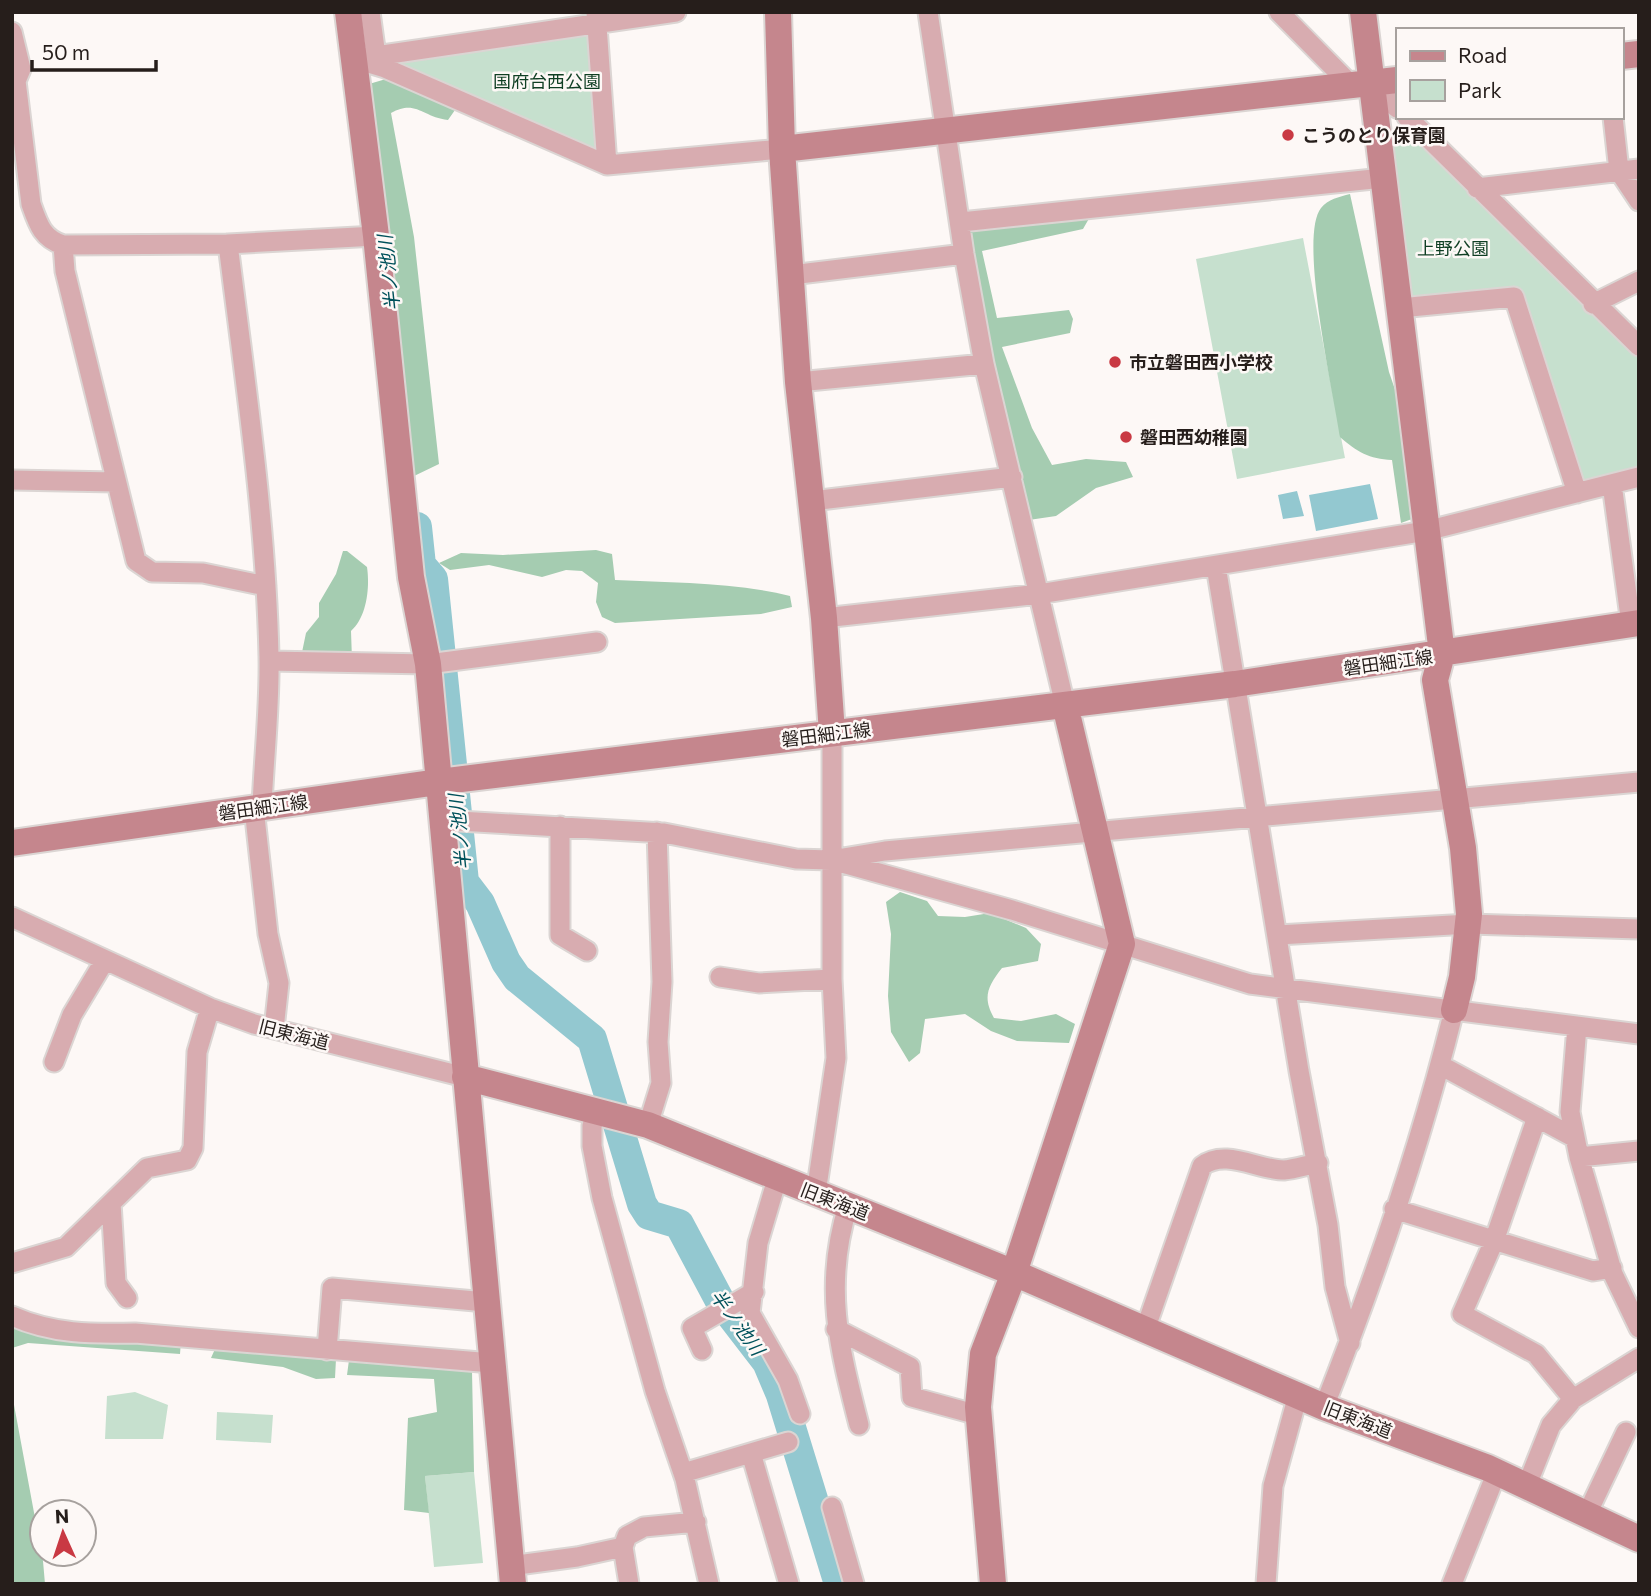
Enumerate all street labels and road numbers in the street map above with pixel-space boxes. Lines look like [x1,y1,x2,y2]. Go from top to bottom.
street label: 磐田細江線 [1342,645,1434,679]
street label: 磐田細江線 [780,718,872,750]
street label: 磐田細江線 [217,790,309,824]
street label: 旧東海道 [256,1015,332,1053]
street label: 旧東海道 [797,1178,873,1224]
street label: 旧東海道 [1320,1396,1396,1442]

